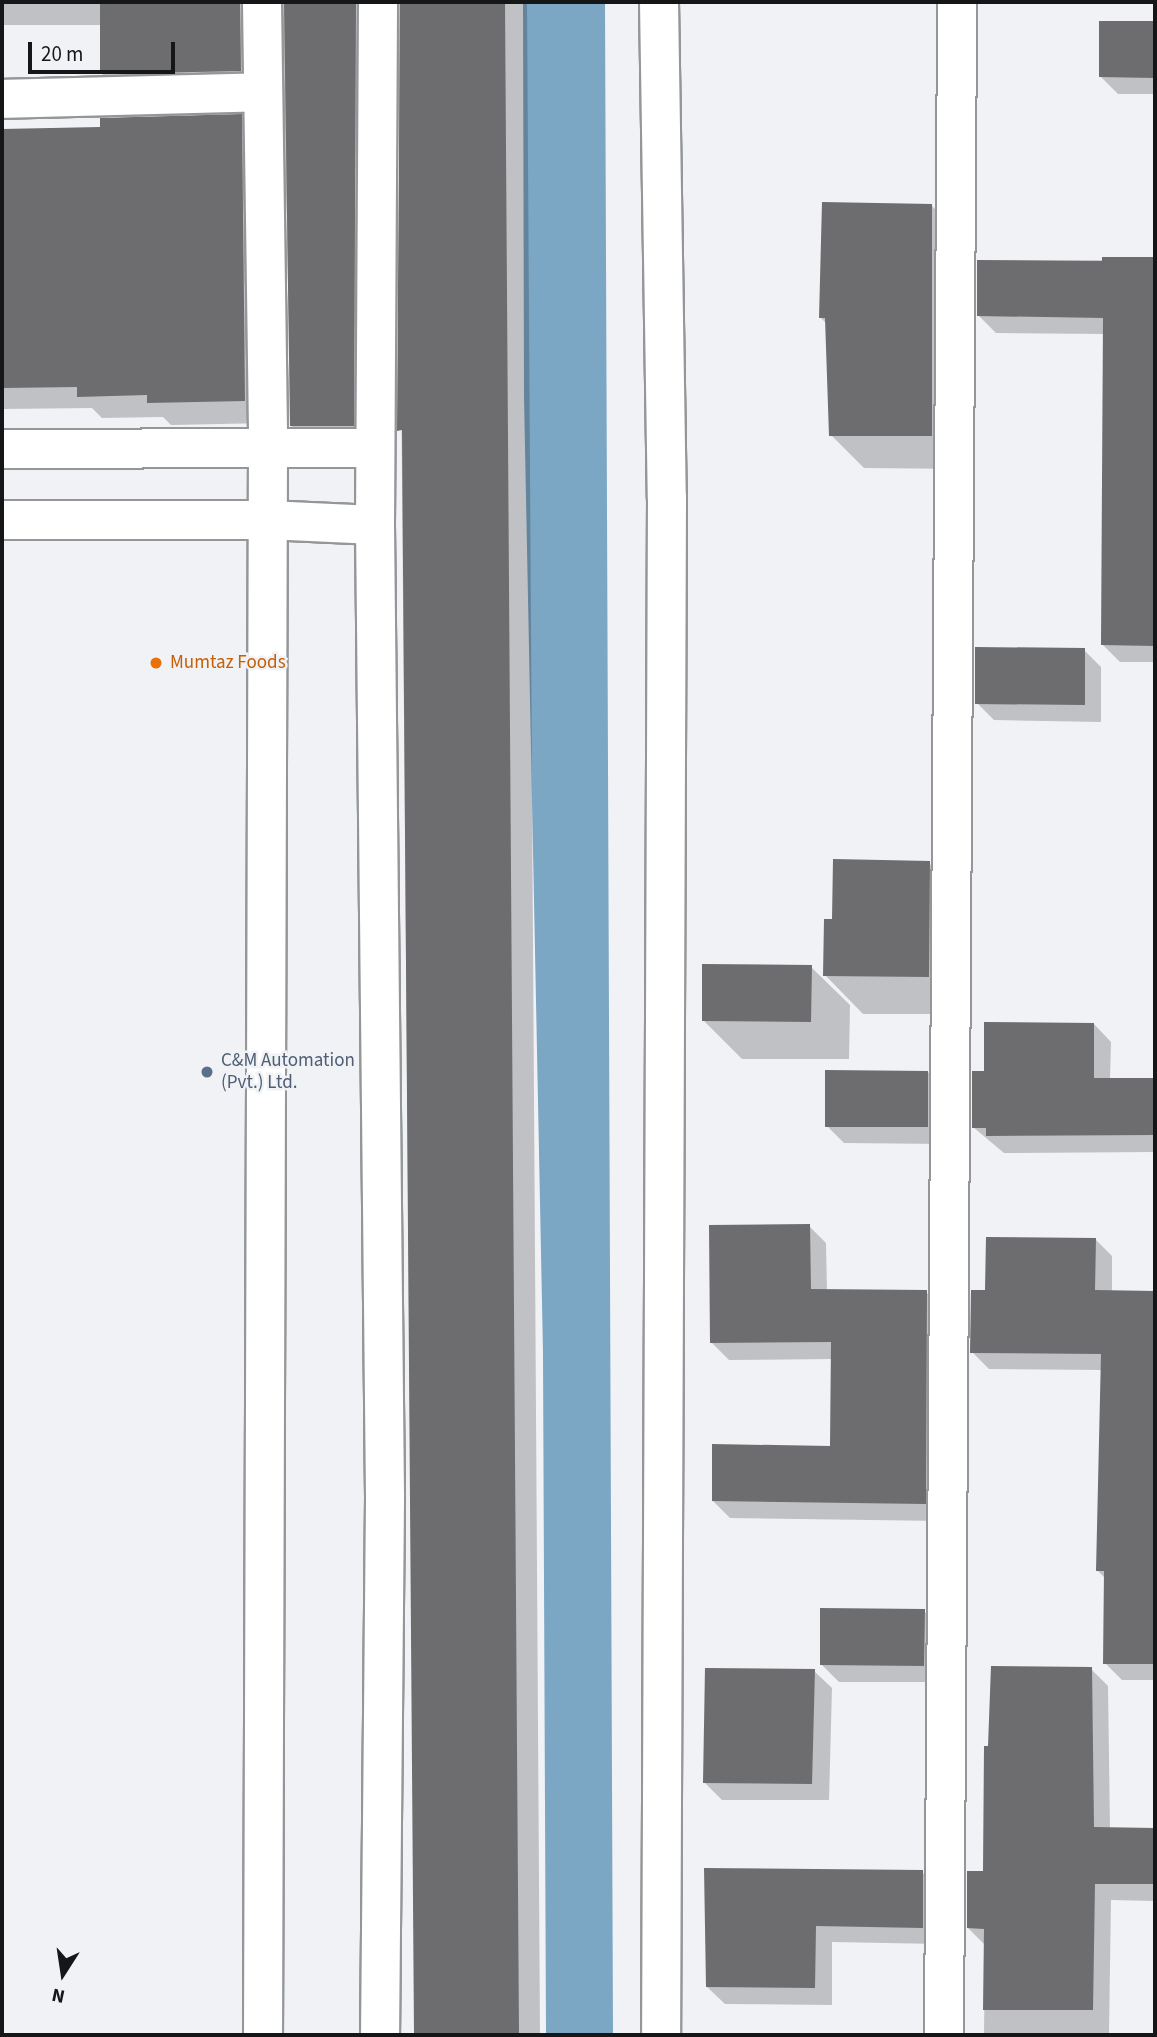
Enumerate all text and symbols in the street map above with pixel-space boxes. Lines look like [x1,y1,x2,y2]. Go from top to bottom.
scale bar [32,28,178,72]
text: 20 m [41,39,83,69]
place label: Mumtaz Foods [170,652,286,674]
marker: Mumtaz Foods [148,655,164,671]
place label: C&M Automation (Pvt.) Ltd. [221,1050,355,1094]
marker: C&M Automation (Pvt.) Ltd. [199,1064,215,1080]
north arrow [28,1939,98,2009]
text: N [50,1981,68,2010]

